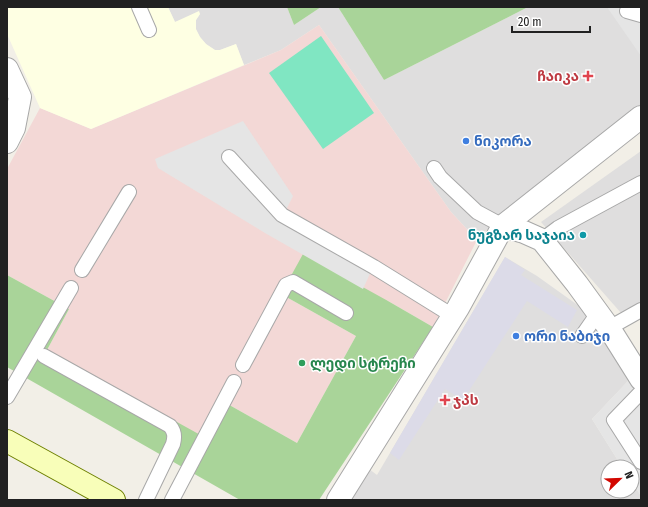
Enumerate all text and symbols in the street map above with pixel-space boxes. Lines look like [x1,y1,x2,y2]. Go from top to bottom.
scale bar [512,8,590,34]
text: 20 m [518,15,542,29]
place label: ჩაიკა [537,68,579,85]
marker: ჩაიკა [582,70,594,82]
place label: ნიკორა [474,133,532,150]
marker: ნიკორა [461,136,471,146]
place label: ნუგზარ საჯაია [468,227,575,244]
marker: ნუგზარ საჯაია [578,230,588,240]
place label: ორი ნაბიჯი [524,328,610,345]
marker: ორი ნაბიჯი [511,331,521,341]
place label: ლედი სტრეჩი [310,355,416,372]
marker: ლედი სტრეჩი [297,358,307,368]
place label: ჯპს [453,392,479,409]
marker: ჯპს [440,395,450,405]
north arrow [600,459,640,499]
text: N [621,470,636,481]

